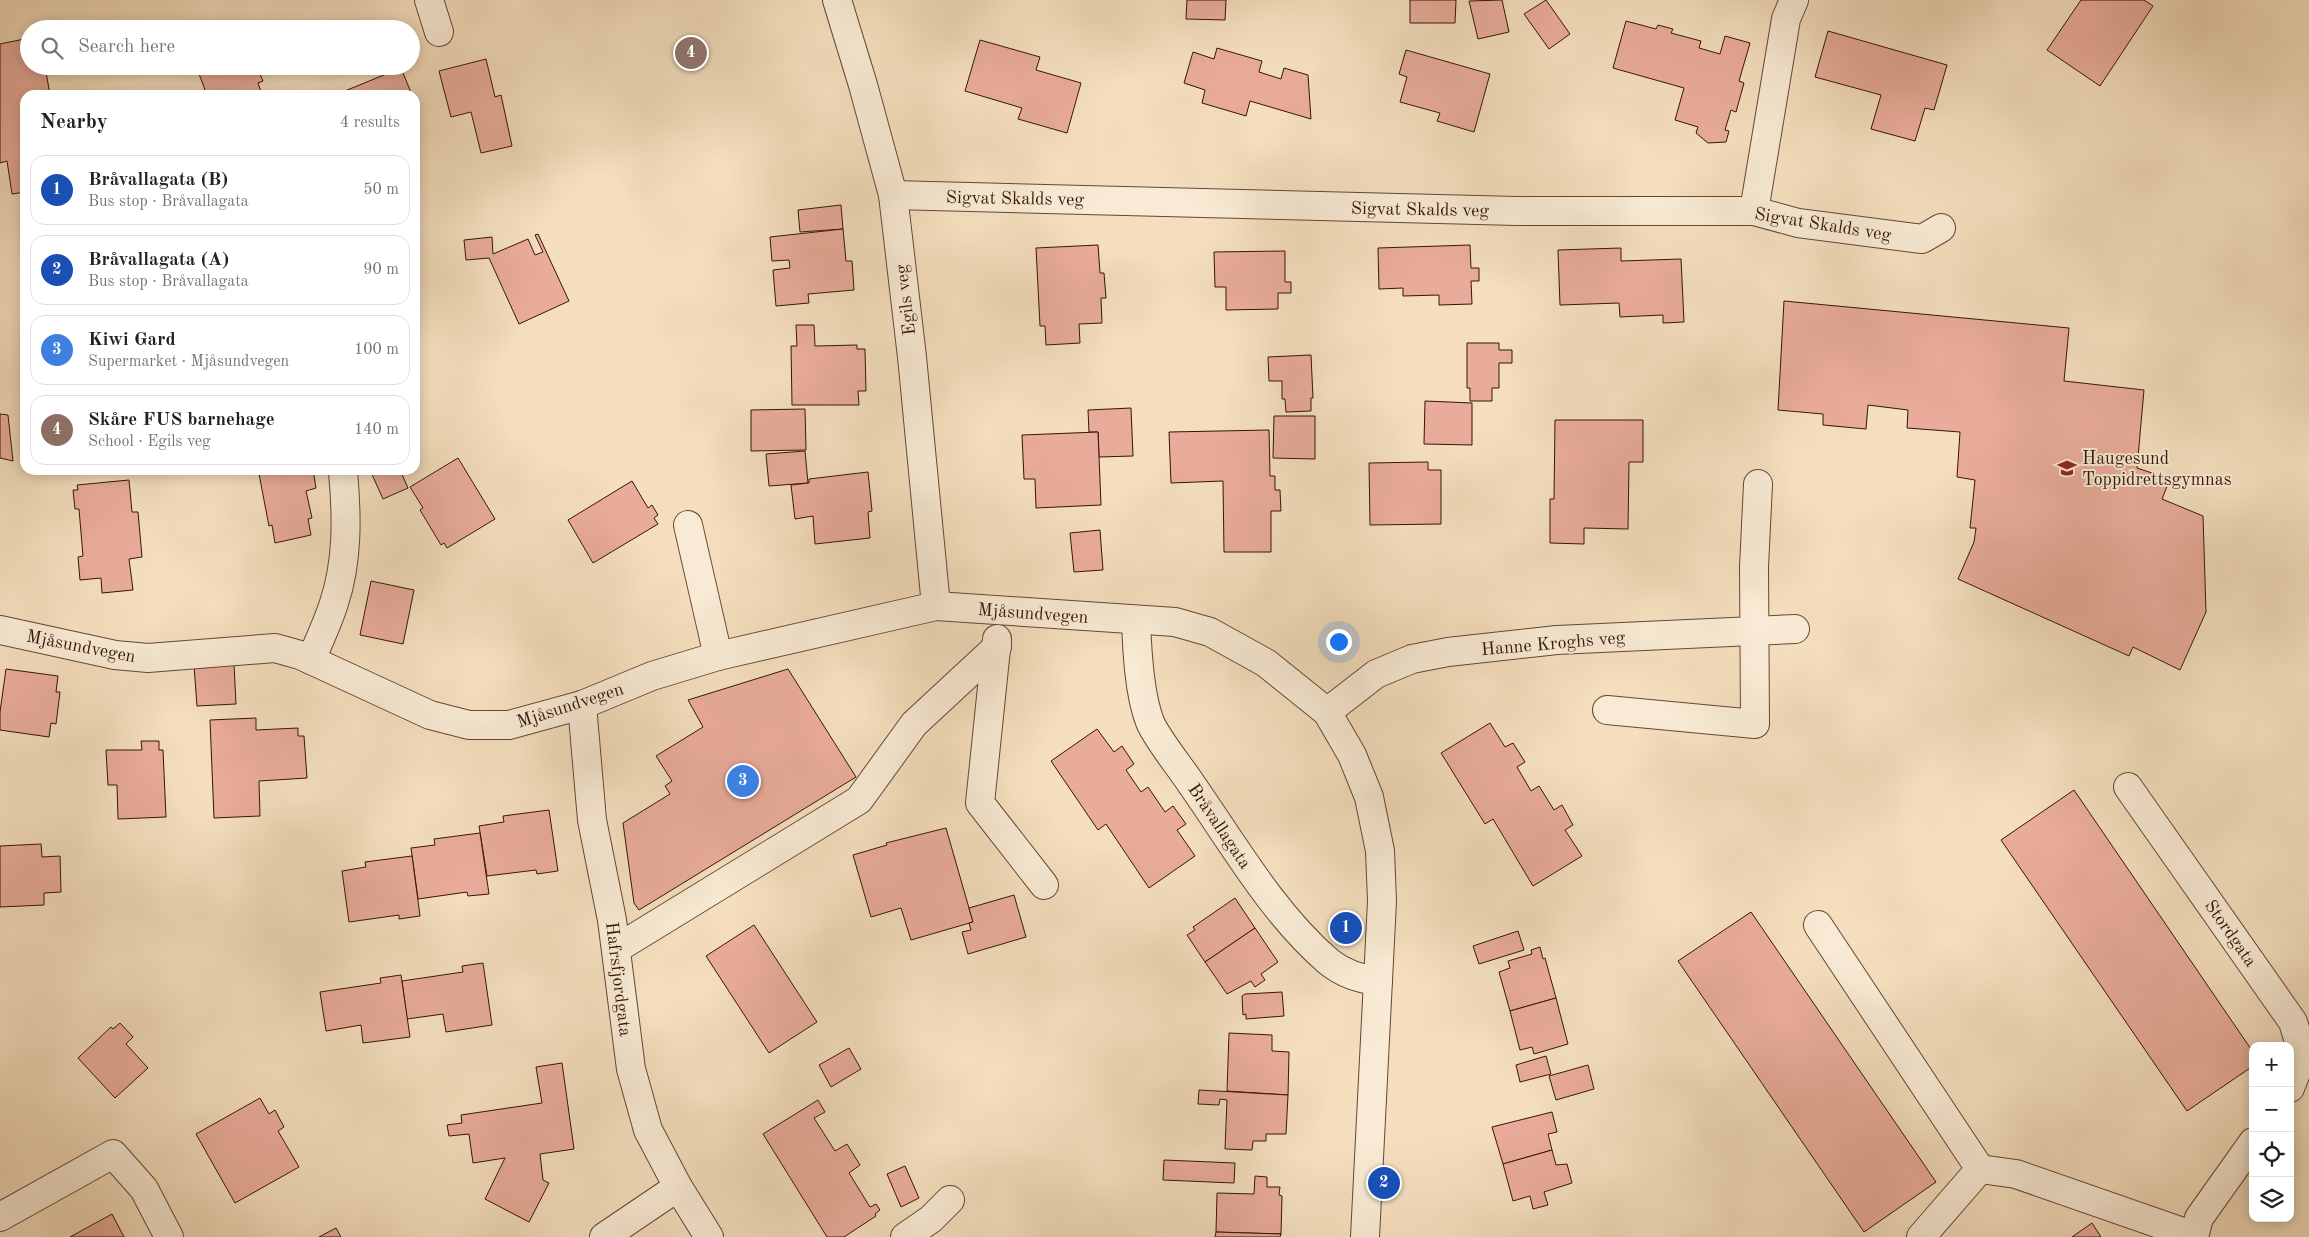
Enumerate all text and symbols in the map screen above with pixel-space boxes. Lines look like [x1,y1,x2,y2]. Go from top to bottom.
search box [20,20,420,75]
icon: search [38,34,66,62]
pin: 4 [675,34,707,72]
text: Search here [78,38,175,57]
text: Nearby [40,112,108,133]
text: 4 results [340,115,400,131]
text: Bråvallagata (B) [88,171,228,190]
text: 1 [52,182,62,198]
text: 50 m [363,182,399,198]
street label: Sigvat Skalds veg [946,189,1084,209]
text: Bus stop · Bråvallagata [88,194,249,210]
street label: Sigvat Skalds veg [1351,200,1489,220]
street label: Sigvat Skalds veg [1753,205,1893,245]
text: Bråvallagata (A) [88,251,229,270]
text: 2 [52,262,62,278]
text: 90 m [363,262,399,278]
street label: Egils veg [893,263,919,336]
text: Bus stop · Bråvallagata [88,274,249,290]
text: Kiwi Gard [88,331,176,350]
text: 3 [52,342,62,358]
text: 100 m [354,342,399,358]
text: Supermarket · Mjåsundvegen [88,354,289,370]
text: Skåre FUS barnehage [88,411,275,430]
text: 4 [52,422,62,438]
text: 140 m [354,422,399,438]
text: School · Egils veg [88,434,211,450]
place label: Haugesund Toppidrettsgymnas [2082,450,2232,489]
school or university icon: Haugesund Toppidrettsgymnas [2056,457,2078,479]
street label: Mjåsundvegen [977,601,1089,627]
street label: Mjåsundvegen [25,628,137,666]
your location [1326,629,1352,655]
street label: Hanne Kroghs veg [1480,629,1626,659]
street label: Mjåsundvegen [515,680,626,732]
pin: 3 [727,762,759,800]
street label: Bråvallagata [1184,781,1254,872]
street label: Stordgata [2201,897,2260,970]
pin: 1 [1330,909,1362,947]
street label: Hafrsfjordgata [602,921,634,1038]
map controls [2249,1042,2294,1222]
button: + [2249,1042,2294,1087]
button: − [2249,1087,2294,1132]
button: locate [2249,1132,2294,1177]
pin: 2 [1368,1164,1400,1202]
button: layers [2249,1177,2294,1222]

